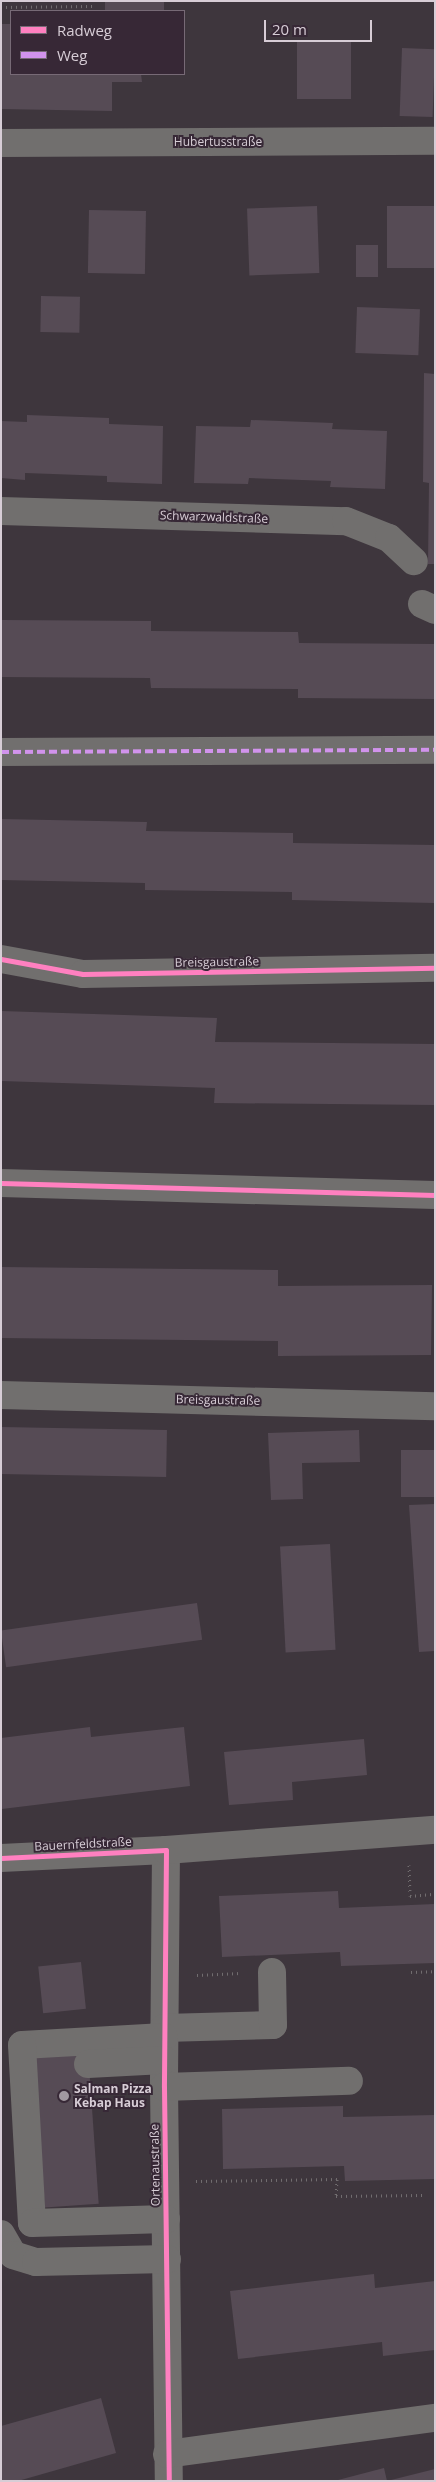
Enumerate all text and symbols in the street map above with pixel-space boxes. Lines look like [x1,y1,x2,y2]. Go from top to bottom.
legend [10,10,185,75]
scale bar [266,10,374,42]
text: 20 m [272,19,307,39]
text: Radweg [57,20,112,40]
text: Weg [57,45,87,65]
street label: Hubertusstraße [174,135,262,149]
street label: Schwarzwaldstraße [160,508,268,526]
street label: Breisgaustraße [175,954,259,970]
street label: Breisgaustraße [176,1392,260,1408]
street label: Bauernfeldstraße [34,1834,132,1854]
place label: Salman Pizza Kebap Haus [74,2082,152,2110]
marker: Salman Pizza Kebap Haus [58,2090,70,2102]
street label: Ortenaustraße [147,2124,163,2206]

